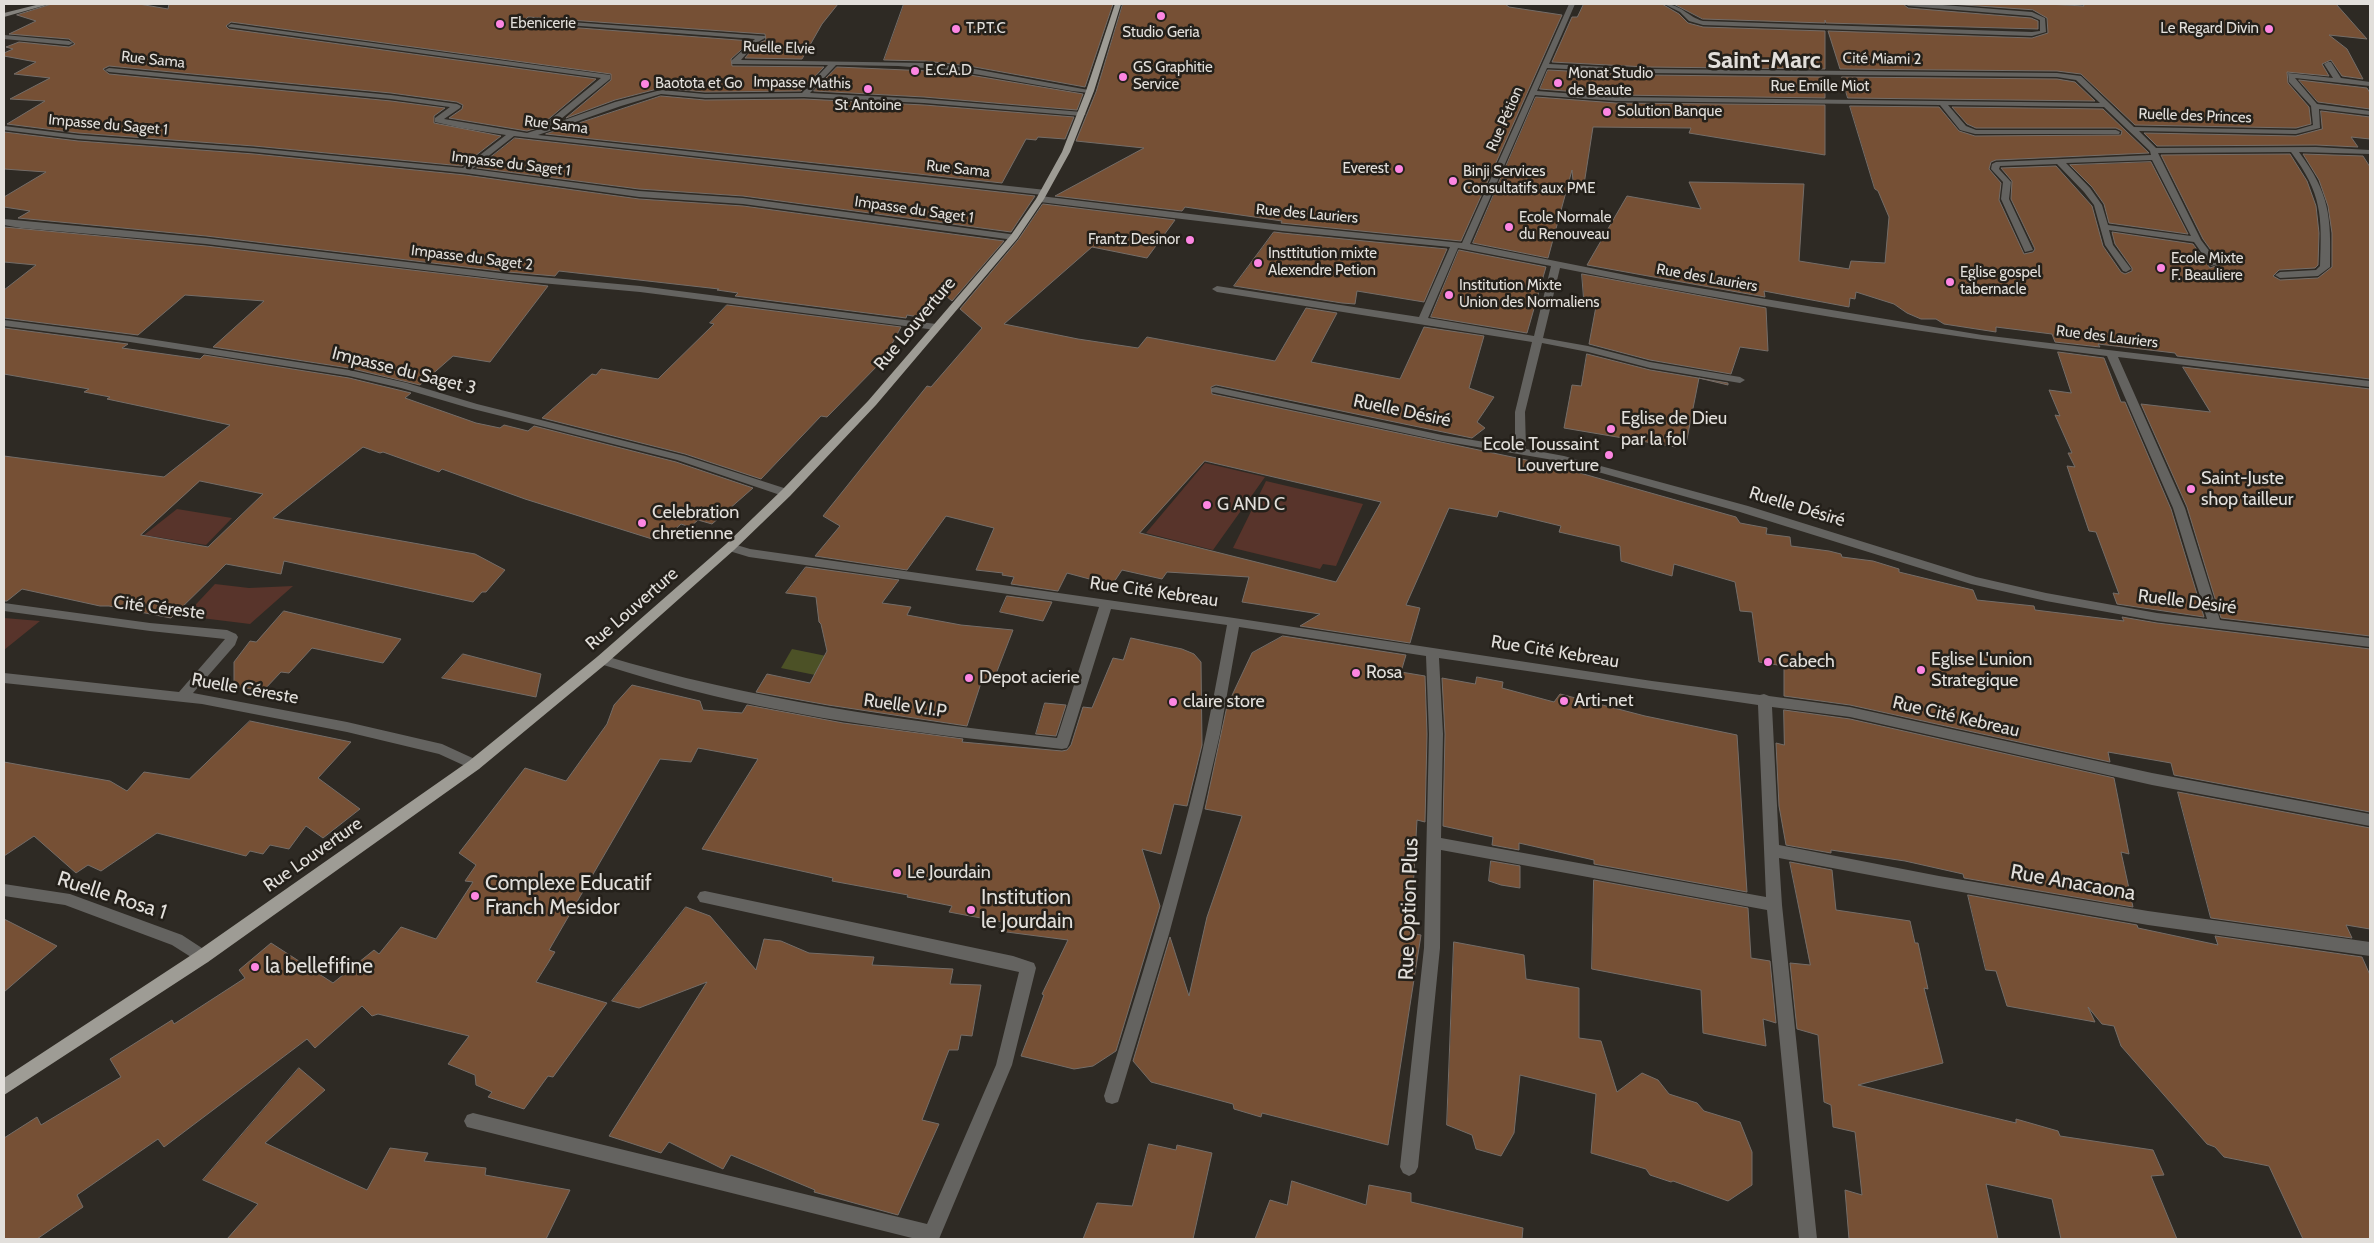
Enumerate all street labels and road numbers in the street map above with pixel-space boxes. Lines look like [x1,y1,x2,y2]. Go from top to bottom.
street label: Ruelle Elvie [742,38,816,58]
street label: Rue Sama [120,48,186,72]
street label: Cité Miami 2 [1842,49,1922,69]
street label: Impasse Mathis [753,73,851,93]
street label: Rue Emille Miot [1771,78,1869,96]
street label: Rue Pétion [1483,84,1527,154]
street label: Ruelle des Princes [2138,105,2252,127]
street label: Impasse du Saget 1 [48,111,168,139]
street label: Rue Sama [523,112,589,138]
street label: Impasse du Saget 1 [450,148,572,180]
street label: Rue Sama [925,157,991,181]
street label: Impasse du Saget 1 [853,193,975,227]
street label: Rue des Lauriers [1255,201,1359,227]
street label: Impasse du Saget 2 [410,242,534,274]
street label: Rue des Lauriers [1655,260,1759,296]
street label: Rue Louverture [870,273,960,375]
street label: Rue des Lauriers [2055,322,2159,352]
street label: Impasse du Saget 3 [330,343,478,399]
street label: Ruelle Désiré [1351,390,1453,432]
street label: Ruelle Désiré [1746,482,1848,532]
street label: Rue Louverture [581,563,683,655]
street label: Rue Cité Kebreau [1088,572,1220,612]
street label: Ruelle Désiré [2137,585,2237,619]
street label: Cité Céreste [112,592,206,624]
street label: Rue Cité Kebreau [1489,631,1621,673]
street label: Ruelle Céreste [190,669,300,709]
street label: Ruelle V.I.P [862,689,948,723]
street label: Rue Cité Kebreau [1890,692,2022,742]
street label: Rue Louverture [260,813,366,897]
street label: Rue Option Plus [1394,837,1424,981]
street label: Rue Anacaona [2008,860,2138,906]
street label: Ruelle Rosa 1 [54,866,170,926]

